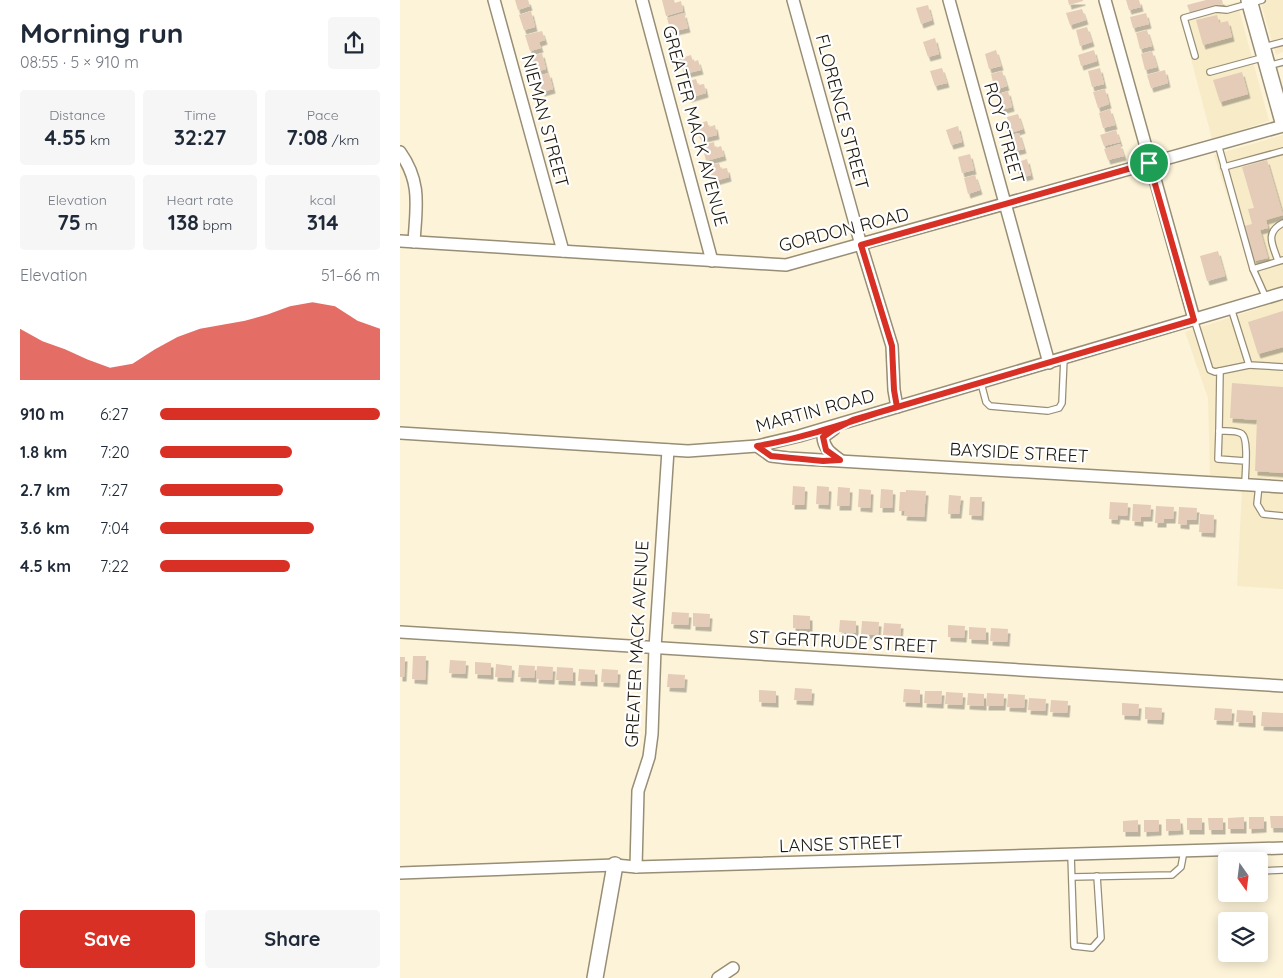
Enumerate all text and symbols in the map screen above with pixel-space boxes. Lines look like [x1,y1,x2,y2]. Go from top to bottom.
text: Morning run [20,15,184,50]
button: share [328,17,380,69]
street label: GREATER MACK AVENUE [658,23,733,229]
street label: FLORENCE STREET [811,32,874,192]
text: 08:55 · 5 × 910 m [20,52,139,72]
street label: NIEMAN STREET [517,52,574,190]
street label: ROY STREET [979,79,1030,186]
text: Distance [49,106,105,124]
text: Time [184,106,216,124]
text: Pace [307,106,339,124]
text: 4.55 [44,124,86,150]
text: 32:27 [174,124,226,150]
text: 7:08 [286,124,328,150]
text: km [86,131,110,149]
text: /km [328,131,359,149]
pin [1128,142,1170,184]
icon: arrive [1135,149,1163,177]
text: Elevation [48,191,107,209]
text: Heart rate [167,191,233,209]
text: kcal [310,191,336,209]
street label: GORDON ROAD [776,202,911,257]
text: 75 [57,209,81,235]
text: 138 [168,209,199,235]
text: 314 [307,209,339,235]
text: m [81,216,97,234]
text: bpm [199,216,232,234]
text: Elevation [20,265,87,285]
text: 51–66 m [321,265,380,285]
street label: MARTIN ROAD [753,384,877,437]
text: 910 m [20,404,64,424]
text: 6:27 [100,404,128,424]
street label: BAYSIDE STREET [949,437,1089,468]
text: 1.8 km [20,442,67,462]
text: 7:20 [100,442,130,462]
text: 2.7 km [20,480,70,500]
text: 7:27 [100,480,128,500]
text: 3.6 km [20,518,70,538]
text: 7:04 [100,518,129,538]
street label: GREATER MACK AVENUE [620,540,653,748]
text: 4.5 km [20,556,71,576]
text: 7:22 [100,556,129,576]
street label: ST GERTRUDE STREET [748,625,938,658]
street label: LANSE STREET [779,830,903,857]
north arrow [1218,852,1268,902]
map controls [1218,852,1268,962]
button: Save [20,910,195,968]
button: Share [205,910,380,968]
button: layers [1218,912,1268,962]

